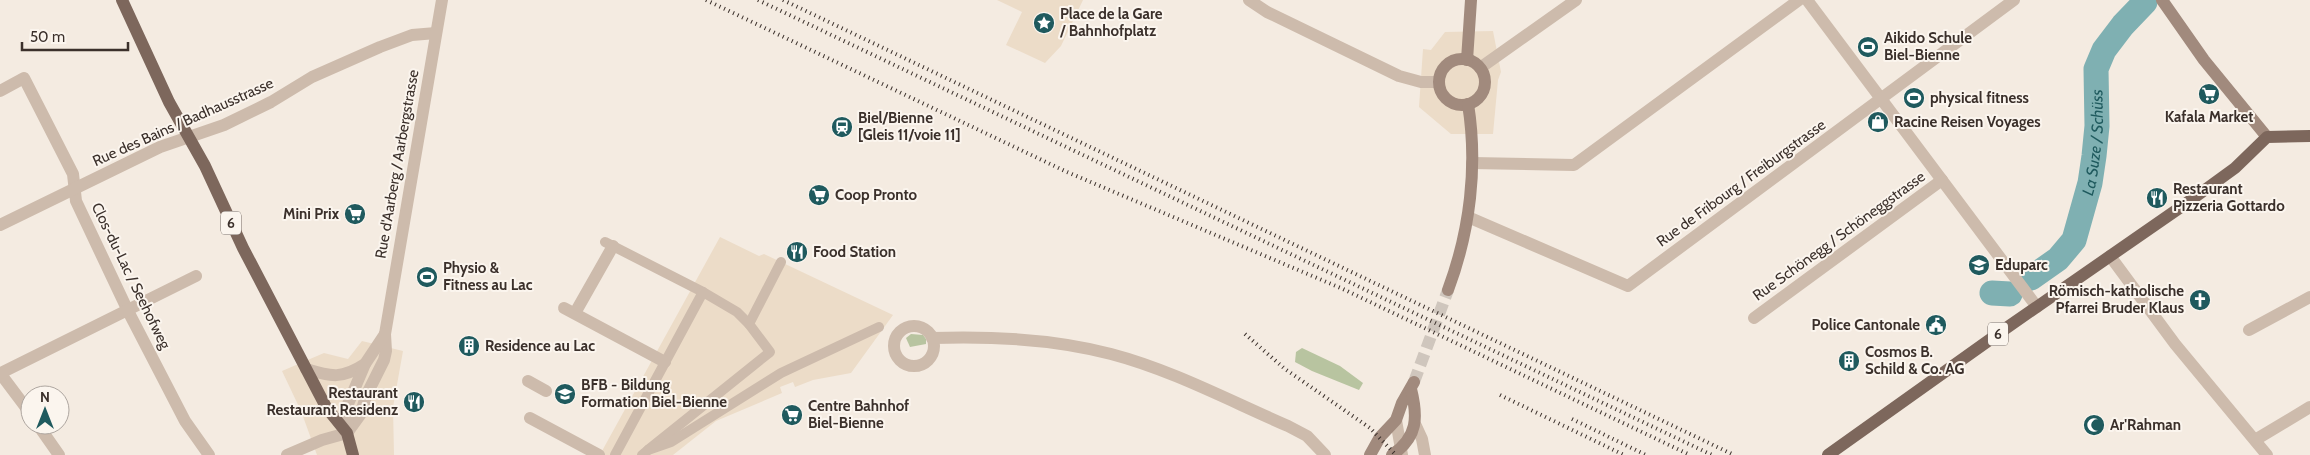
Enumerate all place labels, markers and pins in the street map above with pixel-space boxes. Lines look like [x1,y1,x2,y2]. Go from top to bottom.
place label: Place de la Gare / Bahnhofplatz [1059,5,1163,40]
place icon: Place de la Gare / Bahnhofplatz [1032,11,1056,35]
place label: Aikido Schule Biel-Bienne [1884,29,1972,64]
sports icon: Aikido Schule Biel-Bienne [1856,35,1880,59]
supermarket icon: Kafala Market [2197,82,2221,106]
sports icon: physical fitness [1902,86,1926,110]
place label: physical fitness [1930,89,2029,107]
place label: Kafala Market [2165,108,2253,126]
place label: Biel/Bienne [Gleis 11/voie 11] [858,109,961,144]
shop icon: Racine Reisen Voyages [1866,110,1890,134]
place label: Racine Reisen Voyages [1894,113,2041,131]
station icon: Biel/Bienne [Gleis 11/voie 11] [830,115,854,139]
place label: Restaurant Pizzeria Gottardo [2173,180,2285,215]
supermarket icon: Coop Pronto [807,183,831,207]
place label: Coop Pronto [835,186,918,204]
restaurant icon: Restaurant Pizzeria Gottardo [2145,186,2169,210]
supermarket icon: Mini Prix [343,202,367,226]
place label: Mini Prix [283,205,340,223]
restaurant icon: Food Station [785,240,809,264]
place label: Food Station [813,243,896,261]
school or university icon: Eduparc [1967,253,1991,277]
place label: Eduparc [1995,256,2048,274]
place label: Physio & Fitness au Lac [443,259,533,294]
sports icon: Physio & Fitness au Lac [415,265,439,289]
place label: Römisch-katholische Pfarrei Bruder Klaus [2049,282,2184,317]
church icon: Römisch-katholische Pfarrei Bruder Klaus [2188,288,2212,312]
public building icon: Police Cantonale [1924,313,1948,337]
place label: Police Cantonale [1811,316,1920,334]
building icon: Residence au Lac [457,334,481,358]
place label: Residence au Lac [485,337,595,355]
place label: Cosmos B. Schild & Co. AG [1865,343,1964,378]
building icon: Cosmos B. Schild & Co. AG [1837,349,1861,373]
place label: BFB - Bildung Formation Biel-Bienne [581,376,727,411]
school or university icon: BFB - Bildung Formation Biel-Bienne [553,382,577,406]
place label: Restaurant Restaurant Residenz [266,384,398,419]
restaurant icon: Restaurant Restaurant Residenz [402,390,426,414]
place label: Centre Bahnhof Biel-Bienne [808,397,909,432]
supermarket icon: Centre Bahnhof Biel-Bienne [780,403,804,427]
mosque icon: Ar'Rahman [2082,413,2106,437]
place label: Ar'Rahman [2110,416,2181,434]

